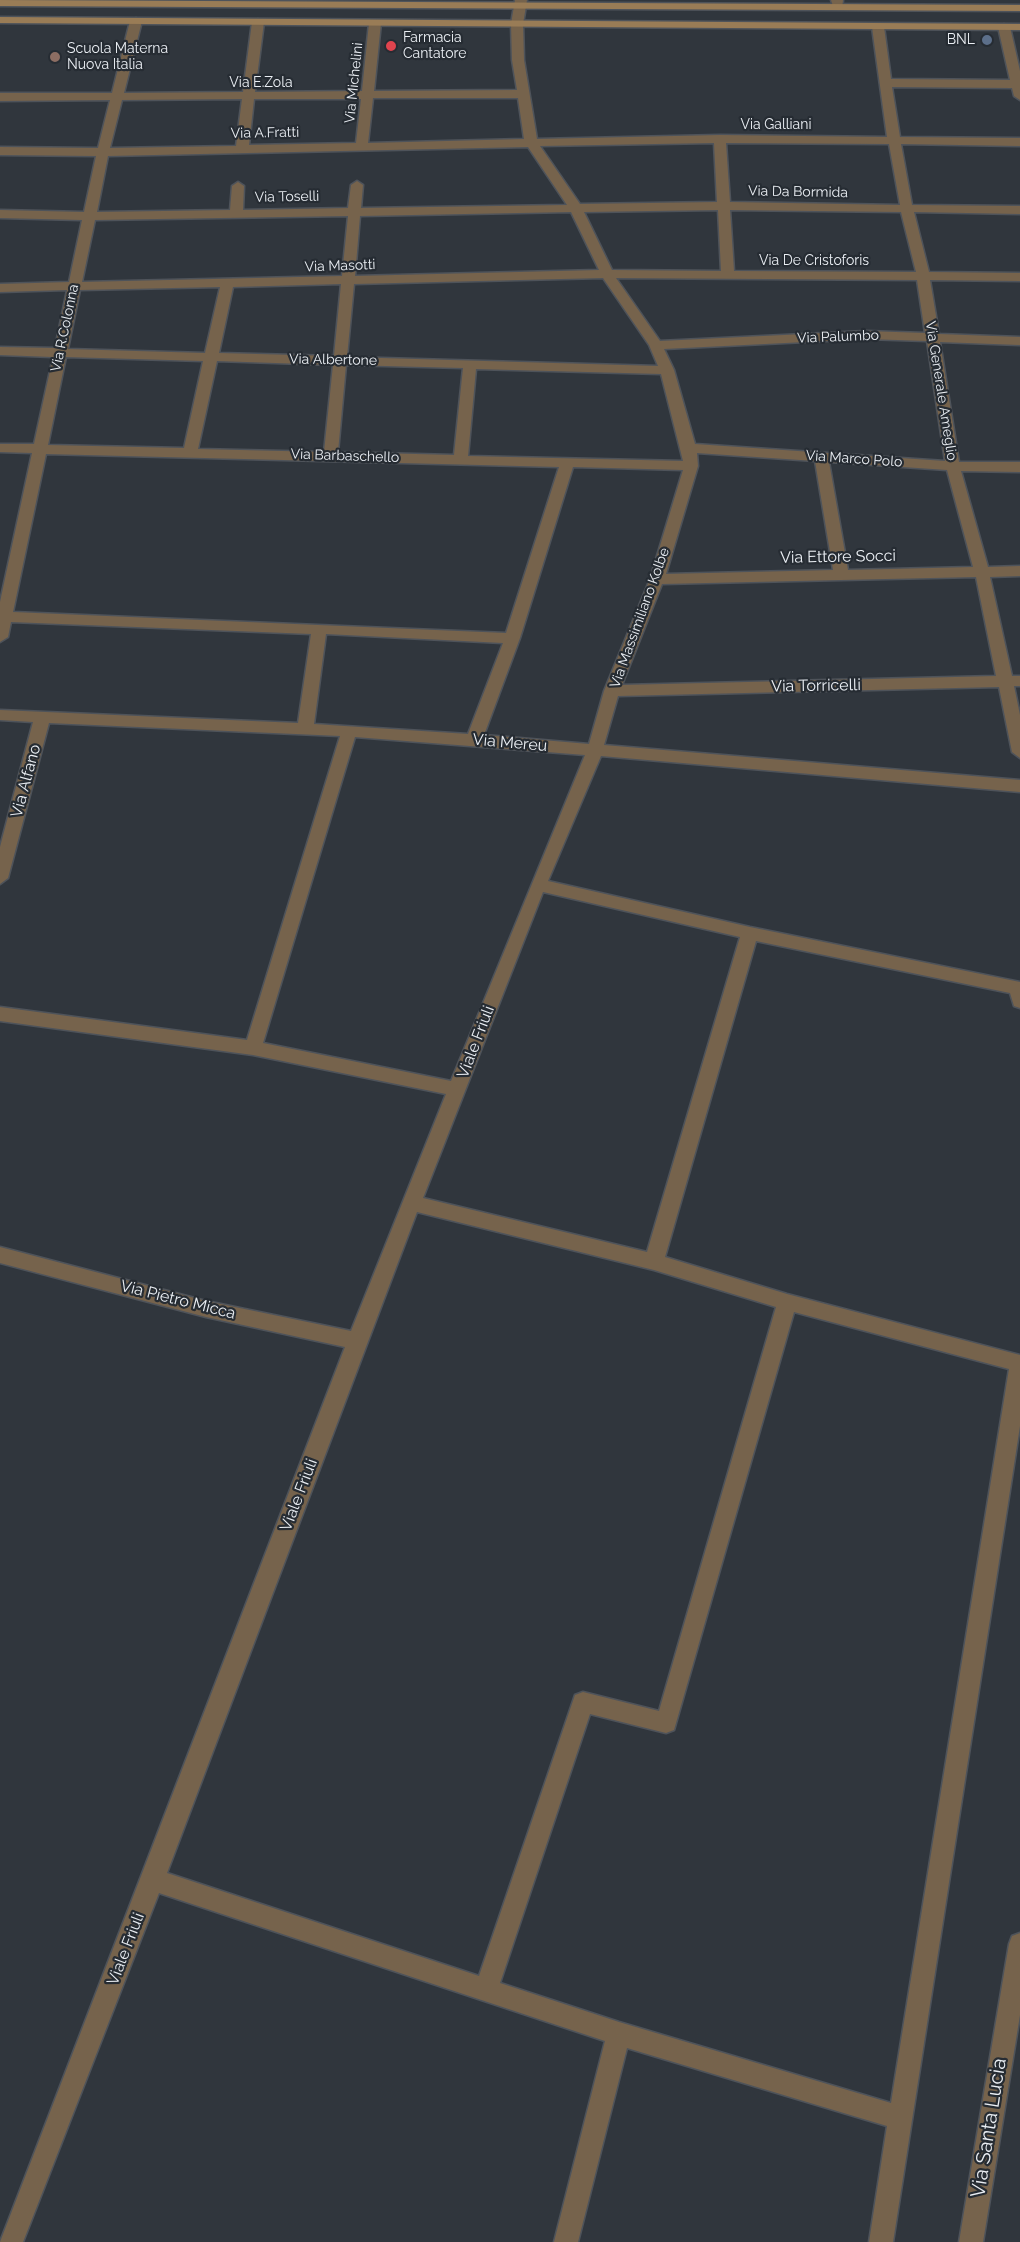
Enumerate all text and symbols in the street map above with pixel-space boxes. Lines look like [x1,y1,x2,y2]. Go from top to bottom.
place label: Farmacia Cantatore [403,30,466,62]
place label: BNL [947,32,975,48]
marker: BNL [980,33,994,47]
marker: Farmacia Cantatore [384,39,398,53]
place label: Scuola Materna Nuova Italia [67,41,168,74]
street label: Via Michelini [341,42,367,124]
marker: Scuola Materna Nuova Italia [48,50,62,64]
street label: Via E.Zola [229,75,293,91]
street label: Via Galliani [741,117,811,133]
street label: Via A.Fratti [231,124,299,142]
street label: Via Da Bormida [748,183,848,201]
street label: Via Toselli [255,188,319,206]
street label: Via De Cristoforis [759,253,869,269]
street label: Via Masotti [304,256,376,276]
street label: Via R.Colonna [47,283,83,373]
street label: Via Generale Ameglio [922,320,960,462]
street label: Via Palumbo [797,327,879,347]
street label: Via Albertone [289,351,377,369]
street label: Via Barbaschello [290,446,400,466]
street label: Via Marco Polo [805,447,903,471]
street label: Via Massimiliano Kolbe [607,545,673,691]
street label: Via Ettore Socci [780,546,896,568]
street label: Via Torricelli [771,676,861,696]
street label: Via Mereu [472,730,548,756]
street label: Via Alfano [7,742,45,820]
street label: Viale Friuli [453,1003,499,1081]
street label: Via Pietro Micca [118,1276,238,1324]
street label: Viale Friuli [276,1456,322,1534]
street label: Viale Friuli [103,1910,149,1988]
street label: Via Santa Lucia [966,2056,1012,2200]

